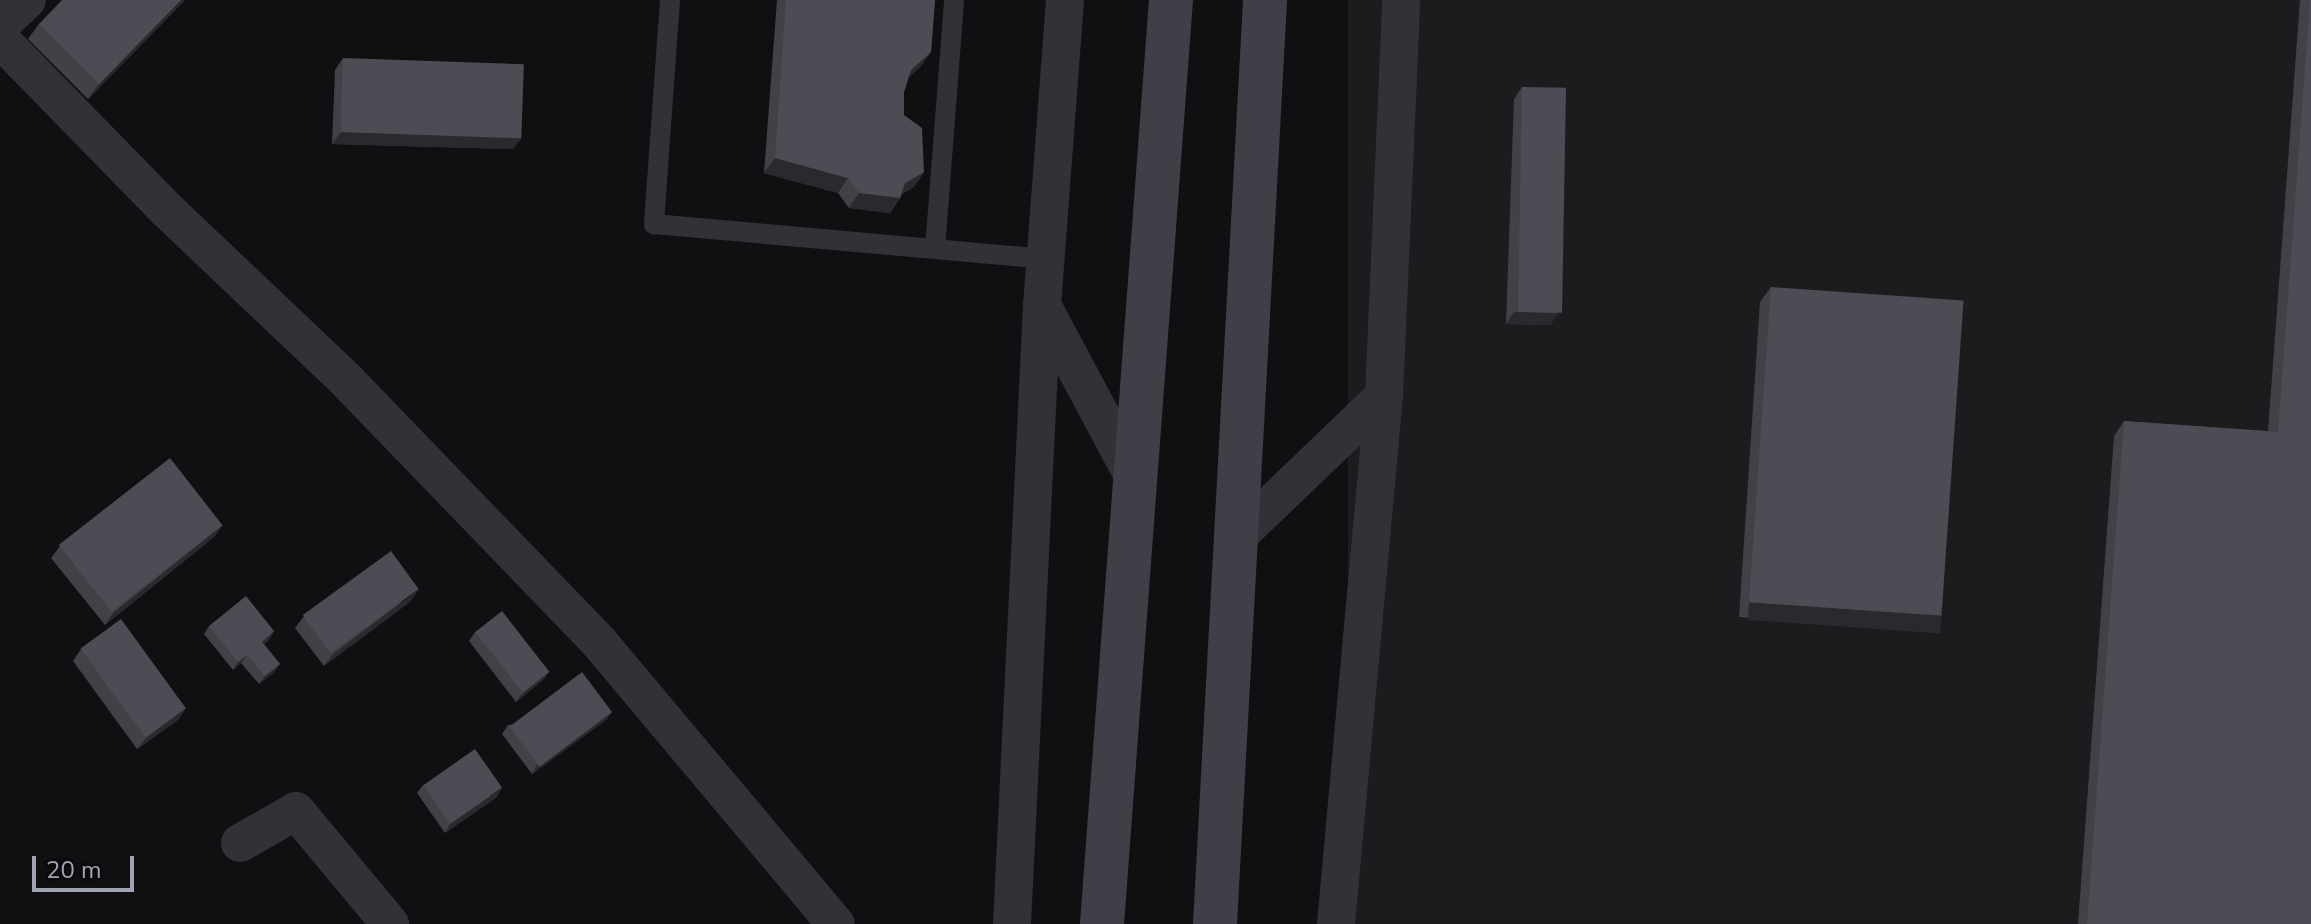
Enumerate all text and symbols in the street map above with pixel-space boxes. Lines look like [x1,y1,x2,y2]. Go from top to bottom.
scale bar [36,840,138,890]
text: 20 m [46,854,102,886]

